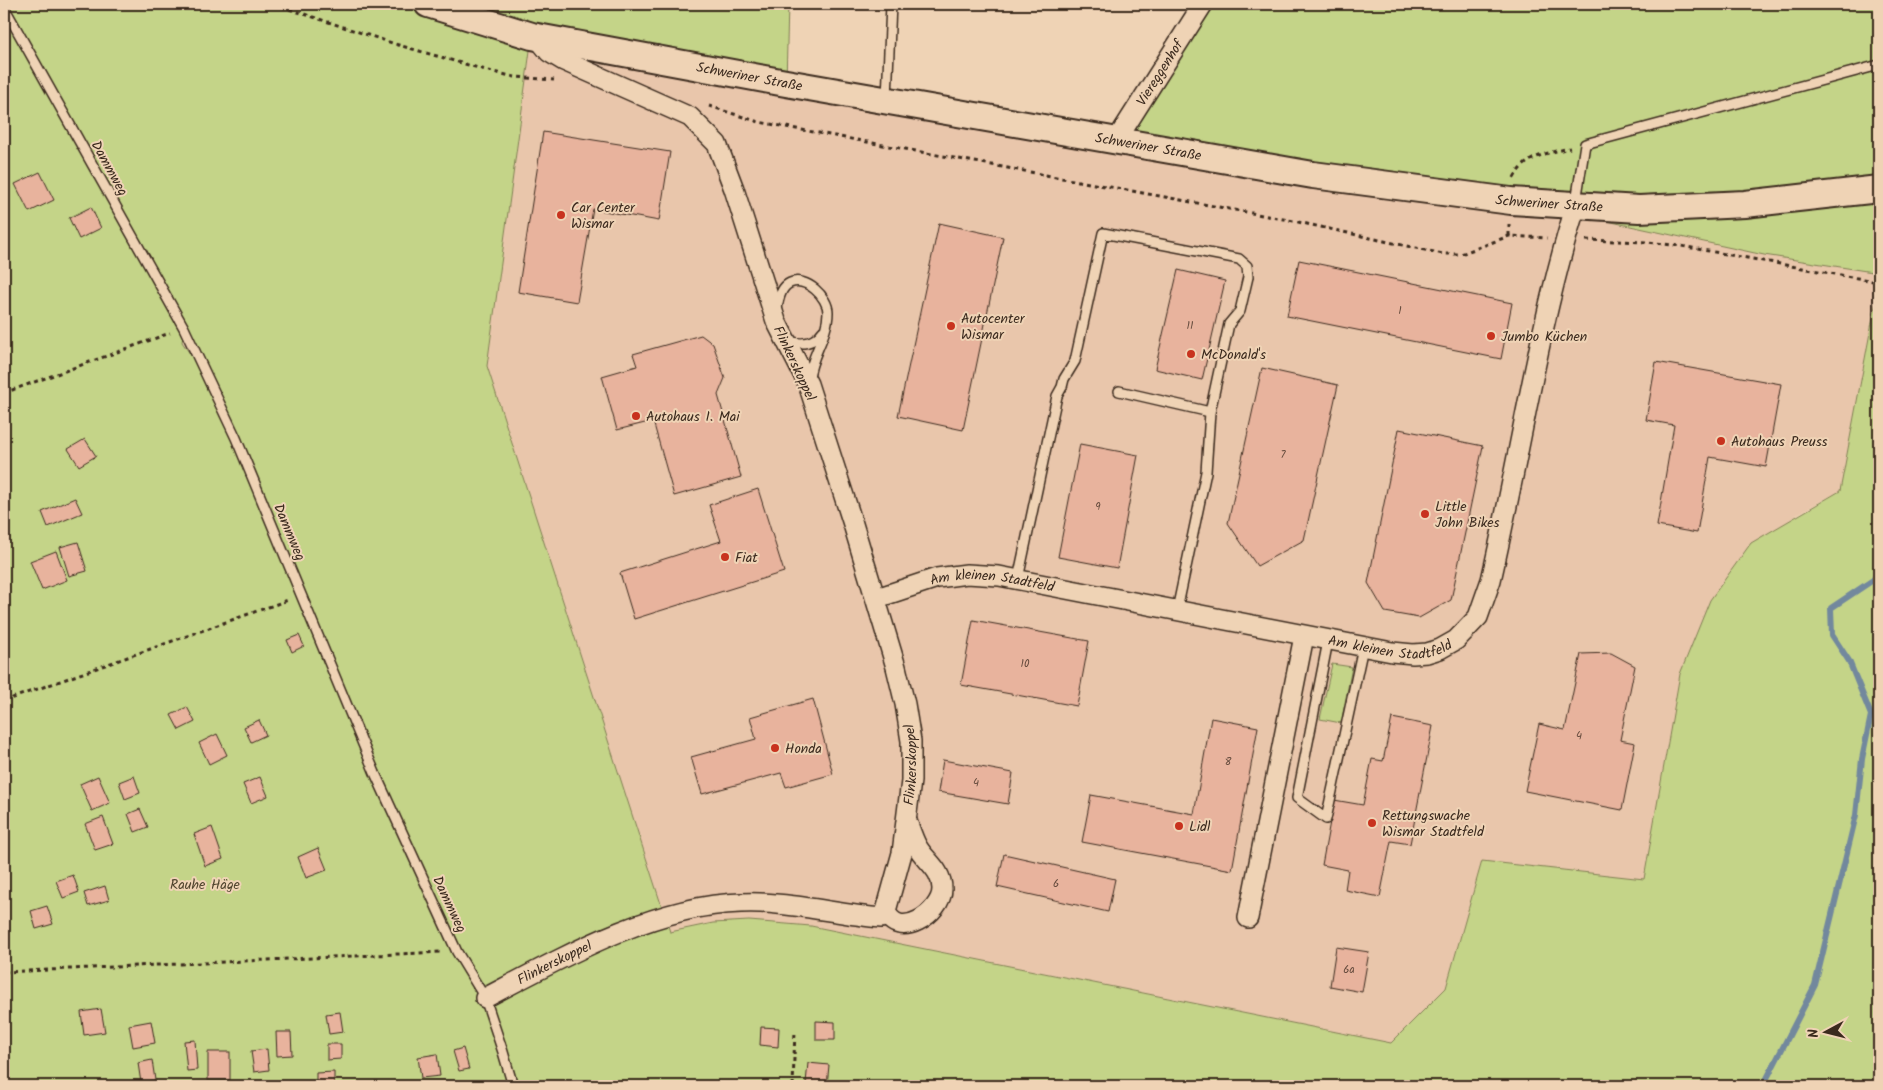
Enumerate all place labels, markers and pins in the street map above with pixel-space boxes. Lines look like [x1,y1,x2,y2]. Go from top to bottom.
place label: Car Center Wismar [571,197,636,235]
marker: Car Center Wismar [555,209,567,221]
place label: Autocenter Wismar [961,308,1026,346]
marker: Autocenter Wismar [945,320,957,332]
place label: Jumbo Küchen [1501,326,1587,348]
marker: Jumbo Küchen [1485,330,1497,342]
place label: McDonald's [1201,344,1266,366]
marker: McDonald's [1185,348,1197,360]
place label: Autohaus I. Mai [646,406,740,428]
marker: Autohaus I. Mai [630,410,642,422]
place label: Autohaus Preuss [1731,431,1828,453]
marker: Autohaus Preuss [1715,435,1727,447]
place label: Little John Bikes [1435,496,1500,534]
marker: Little John Bikes [1419,508,1431,520]
place label: Fiat [735,547,758,569]
marker: Fiat [719,551,731,563]
place label: Honda [785,738,822,760]
marker: Honda [769,742,781,754]
place label: Rettungswache Wismar Stadtfeld [1382,805,1485,843]
place label: Lidl [1189,816,1211,838]
marker: Rettungswache Wismar Stadtfeld [1366,817,1378,829]
marker: Lidl [1173,820,1185,832]

